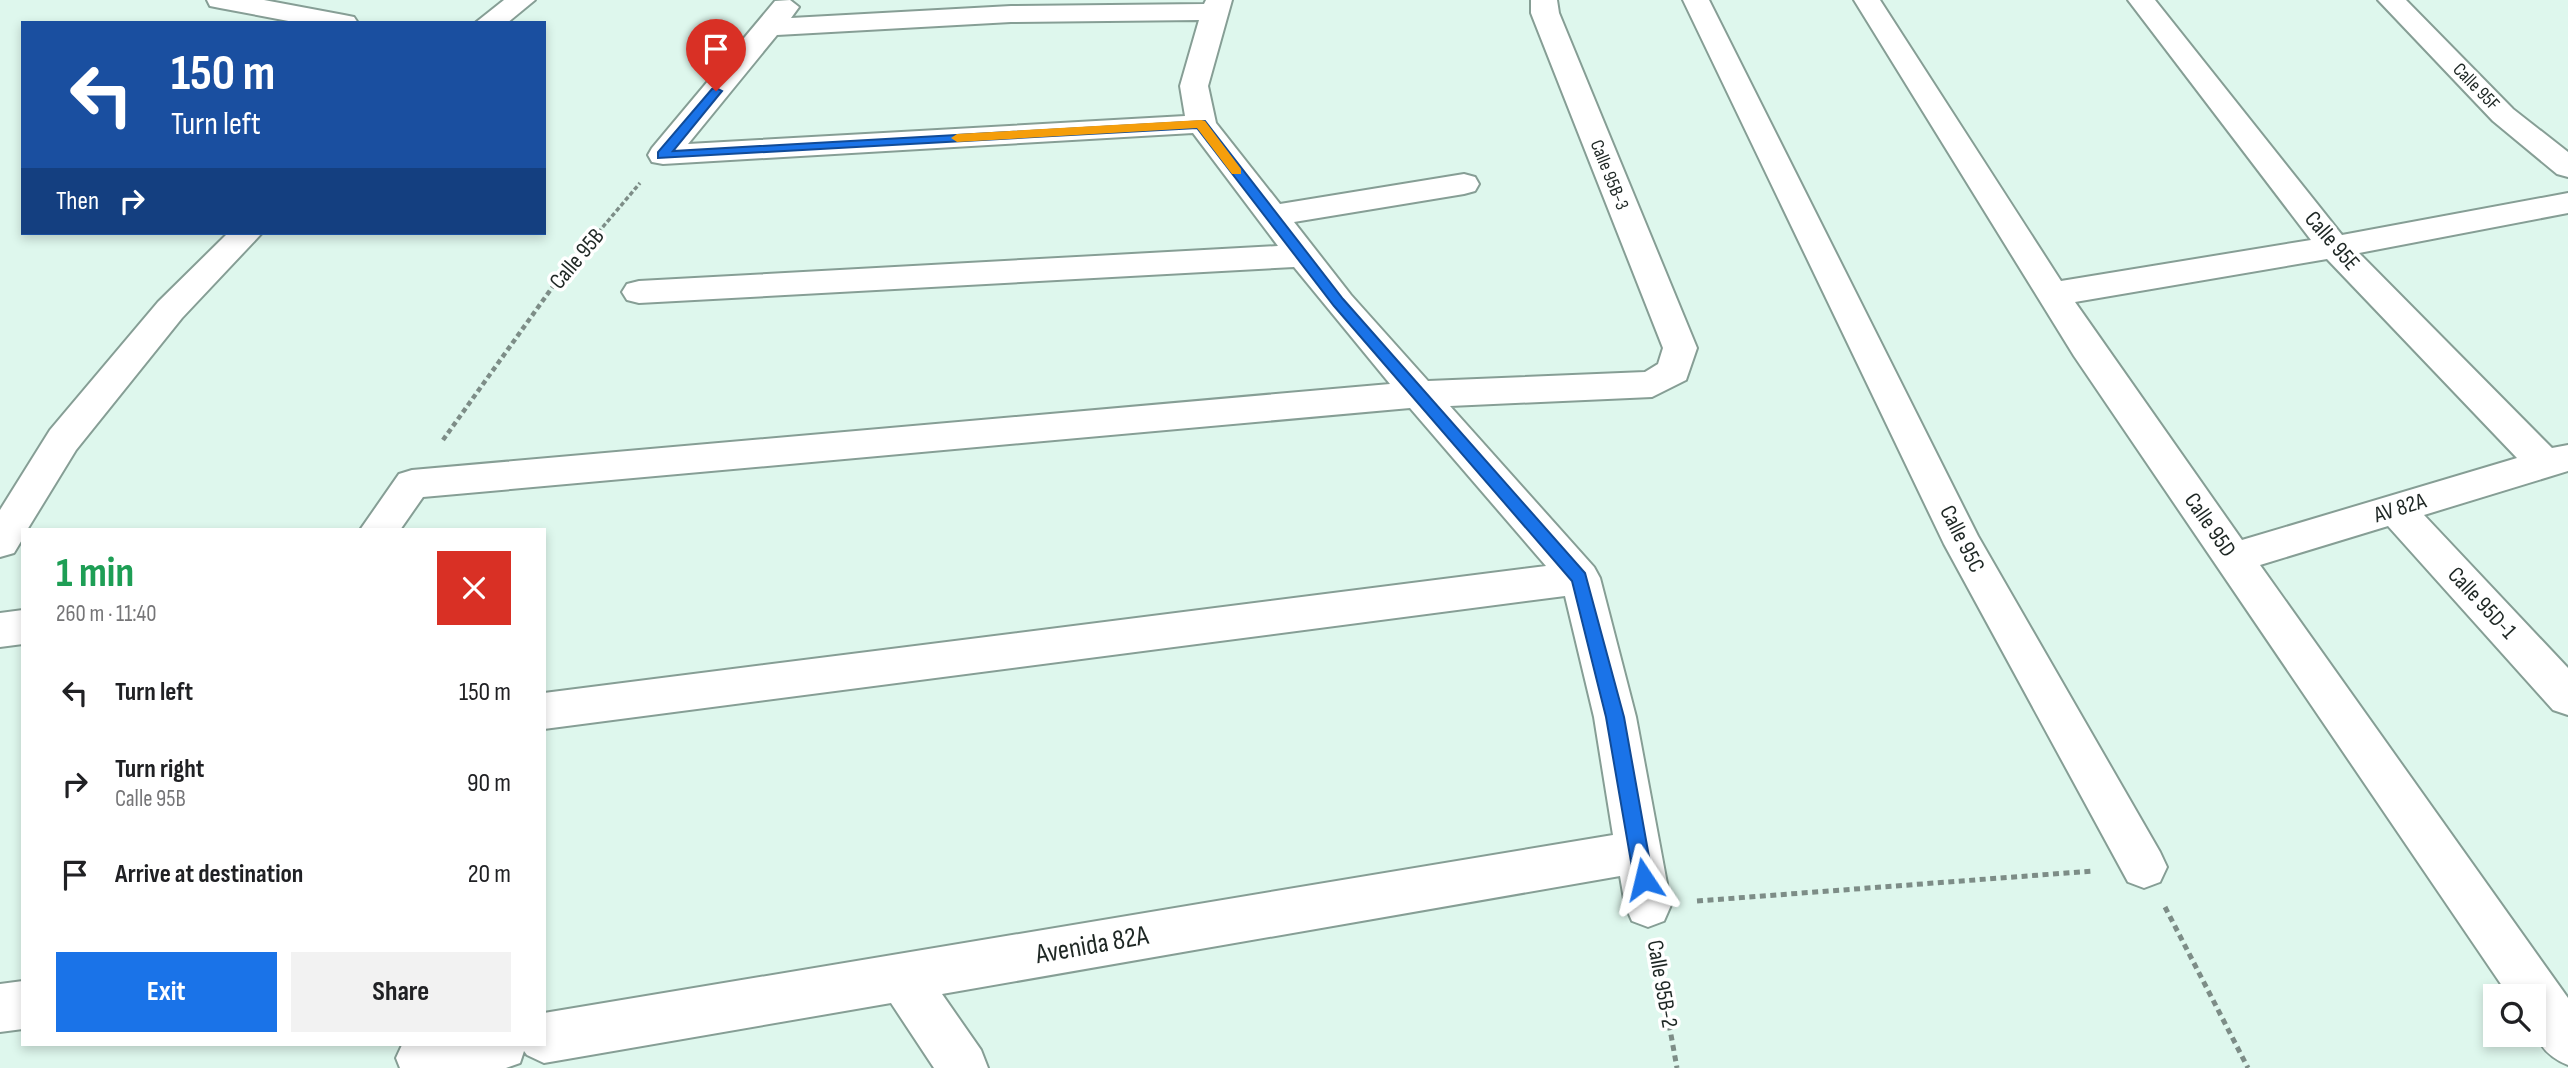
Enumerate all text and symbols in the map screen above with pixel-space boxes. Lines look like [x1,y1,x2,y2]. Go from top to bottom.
pin [686,19,746,91]
icon: arrive [697,30,735,68]
text: 150 m [171,45,275,104]
icon: left [56,49,147,140]
street label: Calle 95F [2448,58,2504,116]
text: Turn left [171,105,261,144]
street label: Calle 95B-3 [1585,137,1633,213]
icon: right [113,182,151,220]
text: Then [56,186,99,217]
street label: Calle 95E [2298,205,2366,277]
street label: Calle 95B [544,223,610,295]
street label: AV 82A [2370,487,2430,529]
street label: Calle 95D [2178,488,2242,562]
street label: Calle 95C [1933,501,1991,577]
text: 1 min [56,548,134,599]
button: close [437,551,511,625]
street label: Calle 95D-1 [2442,561,2522,645]
text: 260 m · 11:40 [56,600,156,628]
icon: left [56,674,94,712]
text: Turn left [115,677,193,708]
text: 150 m [459,677,511,708]
text: Turn right [115,754,204,785]
icon: right [56,765,94,803]
text: 90 m [467,768,511,799]
text: Calle 95B [115,785,186,813]
position arrow [1607,842,1681,916]
icon: arrive [56,856,94,894]
text: Arrive at destination [115,859,303,890]
text: 20 m [468,859,511,890]
street label: Avenida 82A [1032,919,1152,971]
street label: Calle 95B-2 [1641,938,1683,1030]
button: Exit [56,952,277,1032]
button: Share [291,952,511,1032]
map controls [2483,984,2546,1047]
button: search [2483,984,2546,1047]

